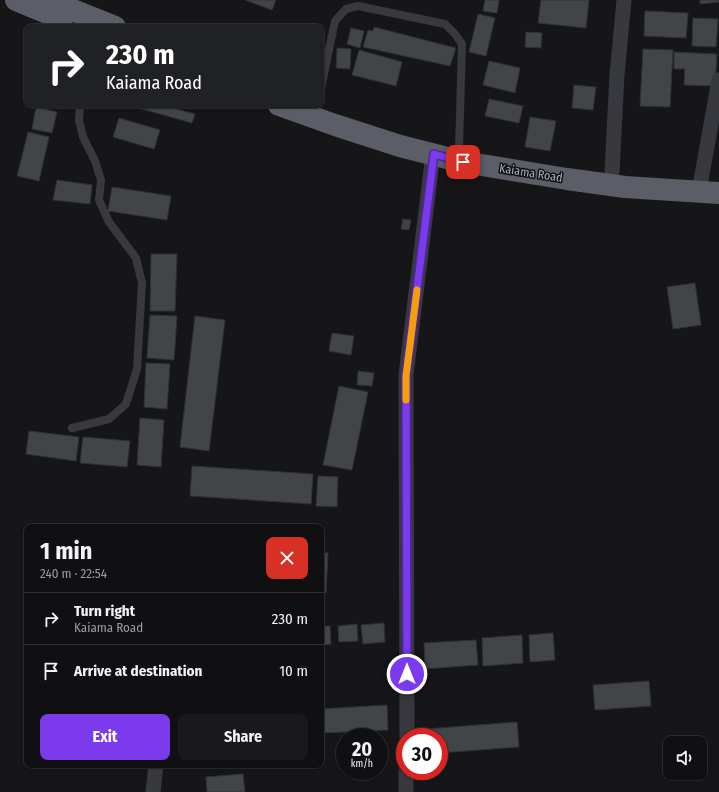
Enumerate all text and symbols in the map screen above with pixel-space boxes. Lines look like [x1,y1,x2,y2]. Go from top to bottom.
text: 230 m [106,38,175,71]
icon: right [40,40,92,92]
text: Kaiama Road [106,72,202,94]
pin [446,145,480,179]
icon: arrive [452,151,474,173]
street label: Kaiama Road [498,161,564,185]
text: 1 min [40,537,92,565]
button: close [266,537,308,579]
text: 240 m · 22:54 [40,566,107,581]
text: Turn right [74,602,135,620]
icon: right [40,608,62,630]
text: 230 m [272,610,308,628]
text: Kaiama Road [74,620,143,635]
position arrow [386,653,428,695]
icon: arrive [40,660,62,682]
text: Arrive at destination [74,662,202,680]
text: 10 m [279,662,308,680]
button: Exit [40,714,170,760]
button: Share [178,714,308,760]
speed limit sign: 30 [396,728,448,780]
map controls [663,736,707,780]
button: sound [663,736,707,780]
text: 20 [352,737,372,761]
text: km/h [351,758,373,770]

